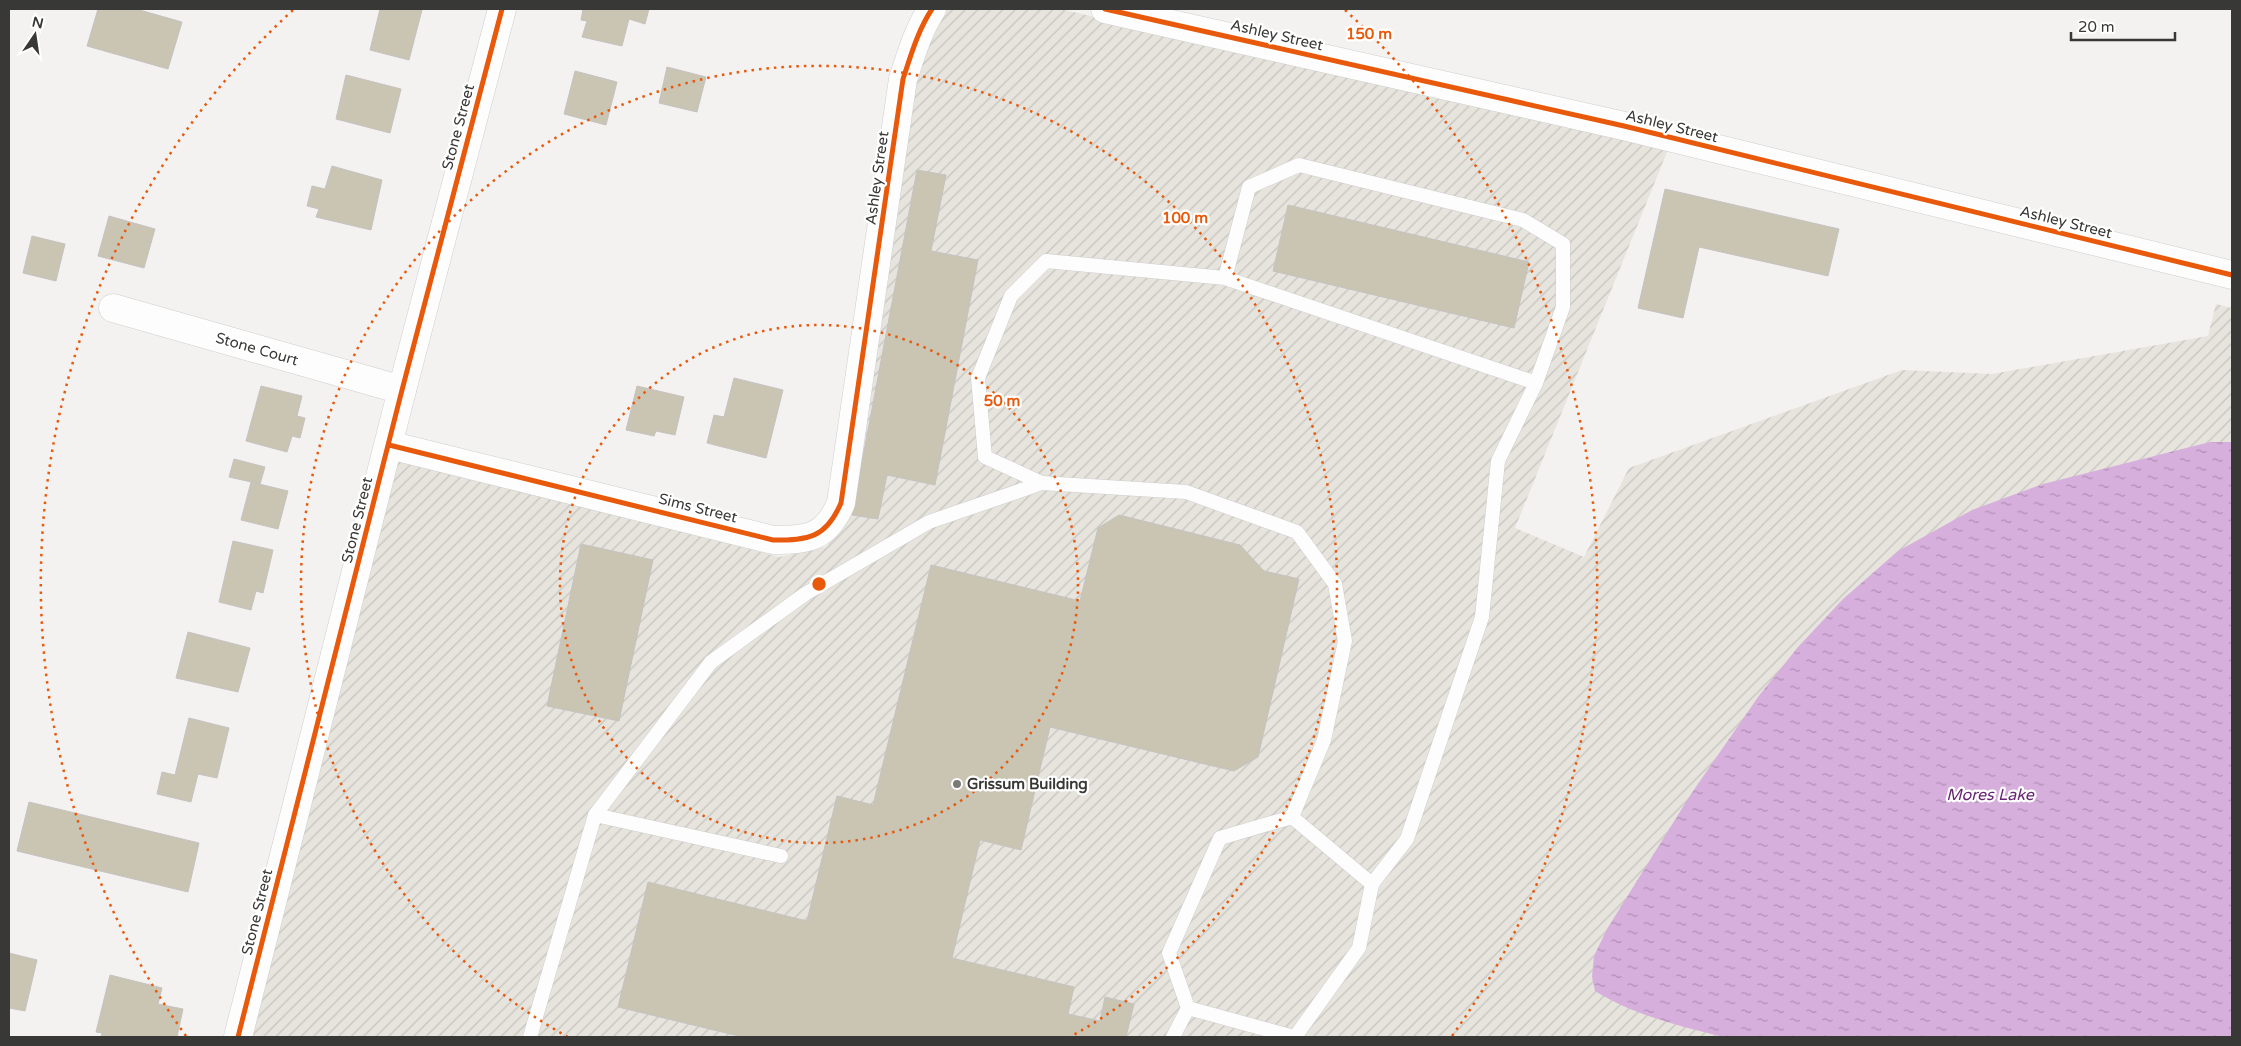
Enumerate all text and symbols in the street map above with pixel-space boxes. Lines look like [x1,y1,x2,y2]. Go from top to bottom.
north arrow [10,10,60,60]
scale bar [2071,10,2175,42]
text: N [30,13,45,32]
street label: Ashley Street [1229,16,1325,54]
text: 20 m [2078,18,2115,36]
text: 150 m [1346,25,1392,43]
street label: Stone Street [438,82,478,172]
street label: Ashley Street [1624,106,1720,146]
street label: Ashley Street [862,130,893,226]
street label: Ashley Street [2018,202,2114,242]
text: 100 m [1162,209,1208,227]
street label: Stone Court [214,329,301,369]
text: 50 m [984,392,1020,410]
street label: Stone Street [338,475,376,565]
street label: Sims Street [657,490,740,527]
centre of rings [810,575,828,593]
place label: Grissum Building [967,775,1088,794]
marker: Grissum Building [951,778,963,790]
water label: Mores Lake [1946,785,2035,805]
street label: Stone Street [238,867,276,957]

